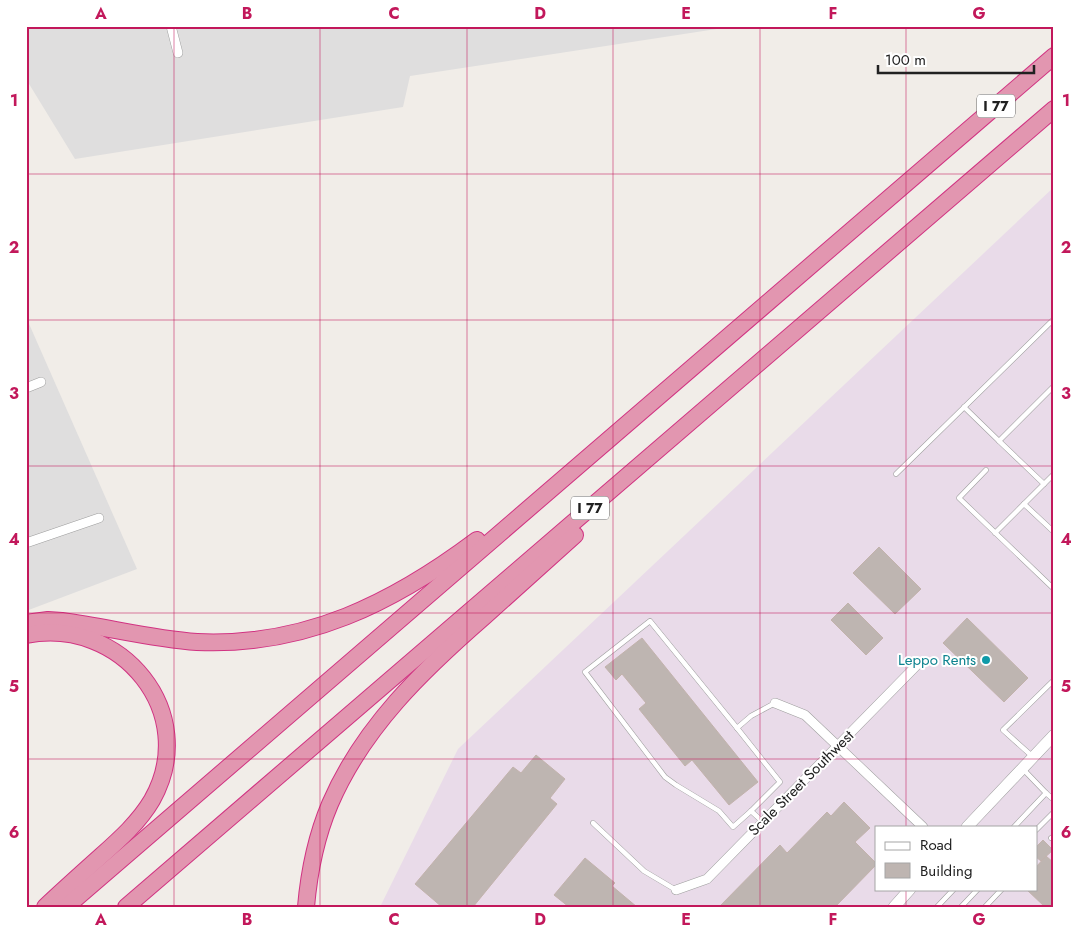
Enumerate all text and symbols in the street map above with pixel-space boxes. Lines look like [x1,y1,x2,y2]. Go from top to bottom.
text: A [94,2,107,25]
text: B [242,2,252,25]
text: C [388,2,400,25]
text: D [534,2,546,25]
text: E [681,2,691,25]
text: F [829,2,837,25]
text: G [972,2,986,25]
scale bar [878,42,1034,74]
text: 100 m [885,49,926,71]
text: 1 [10,89,18,112]
text: 1 [1062,89,1070,112]
road number: I 77 [977,94,1015,118]
text: 2 [9,236,19,259]
text: 2 [1061,236,1071,259]
text: 3 [9,382,19,405]
text: 3 [1061,382,1071,405]
road number: I 77 [571,496,609,520]
text: 4 [8,528,20,551]
text: 4 [1060,528,1072,551]
place label: Leppo Rents [898,649,976,671]
marker: Leppo Rents [980,654,992,666]
text: 5 [9,675,19,698]
text: 5 [1061,675,1071,698]
street label: Scale Street Southwest [743,725,859,841]
text: 6 [9,821,19,844]
text: 6 [1061,821,1071,844]
legend [875,826,1038,890]
text: Road [920,834,952,856]
text: Building [920,860,972,882]
text: A [94,908,107,931]
text: B [242,908,252,931]
text: C [388,908,400,931]
text: D [534,908,546,931]
text: E [681,908,691,931]
text: F [829,908,837,931]
text: G [972,908,986,931]

